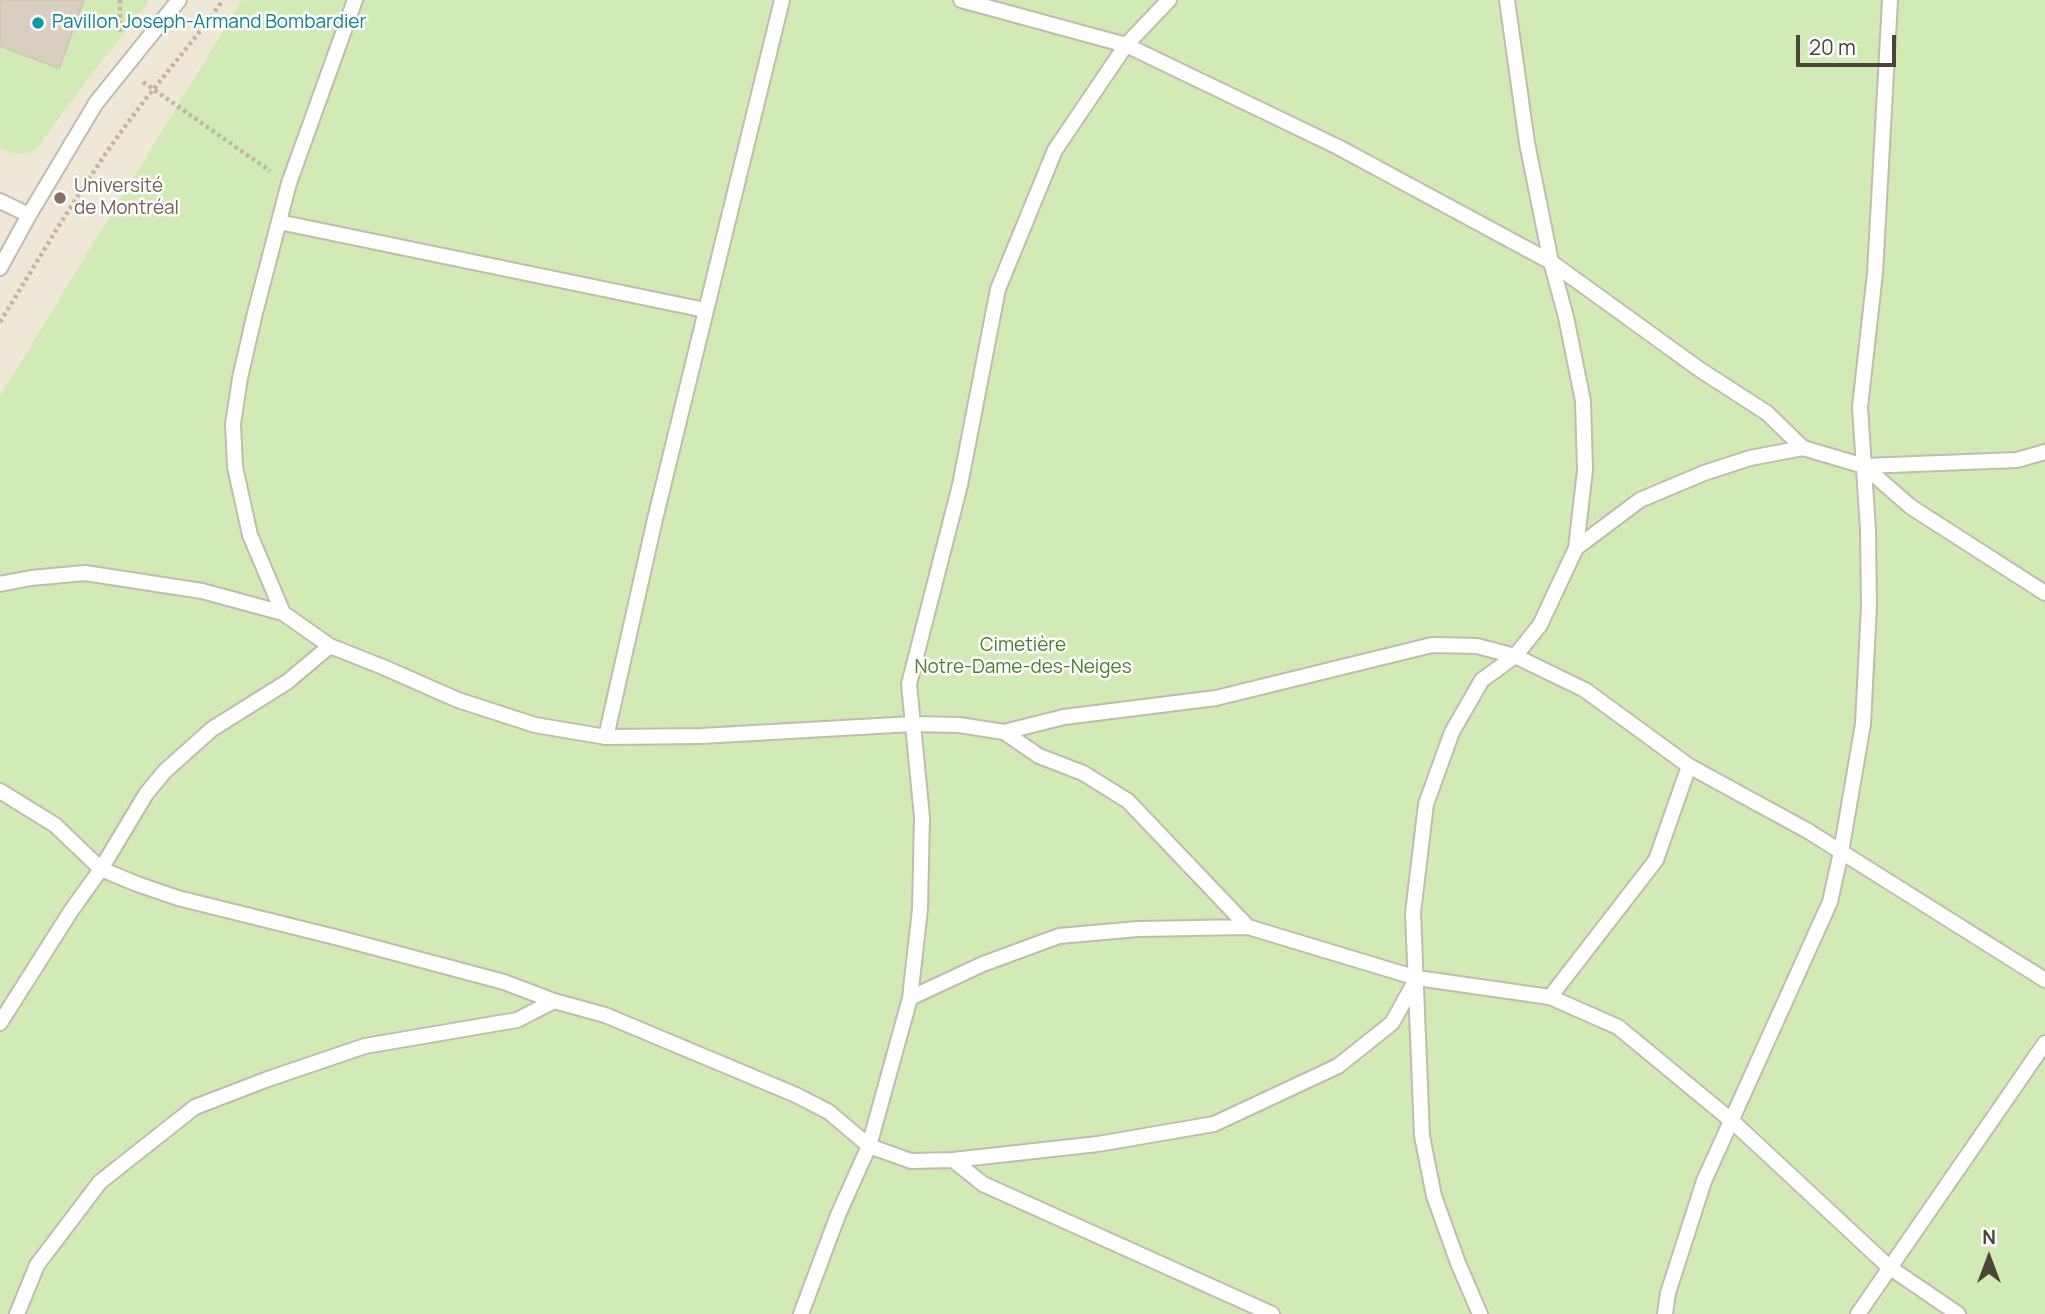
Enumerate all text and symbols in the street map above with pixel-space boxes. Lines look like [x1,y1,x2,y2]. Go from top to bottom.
place label: Pavillon Joseph-Armand Bombardier [52,12,366,34]
marker: Pavillon Joseph-Armand Bombardier [30,15,46,31]
scale bar [1800,21,1900,65]
text: 20 m [1809,33,1856,61]
place label: Université de Montréal [74,176,179,220]
marker: Université de Montréal [52,190,68,206]
park label: Cimetière Notre-Dame-des-Neiges [914,635,1132,679]
north arrow [1954,1223,2024,1293]
text: N [1982,1224,1996,1250]

